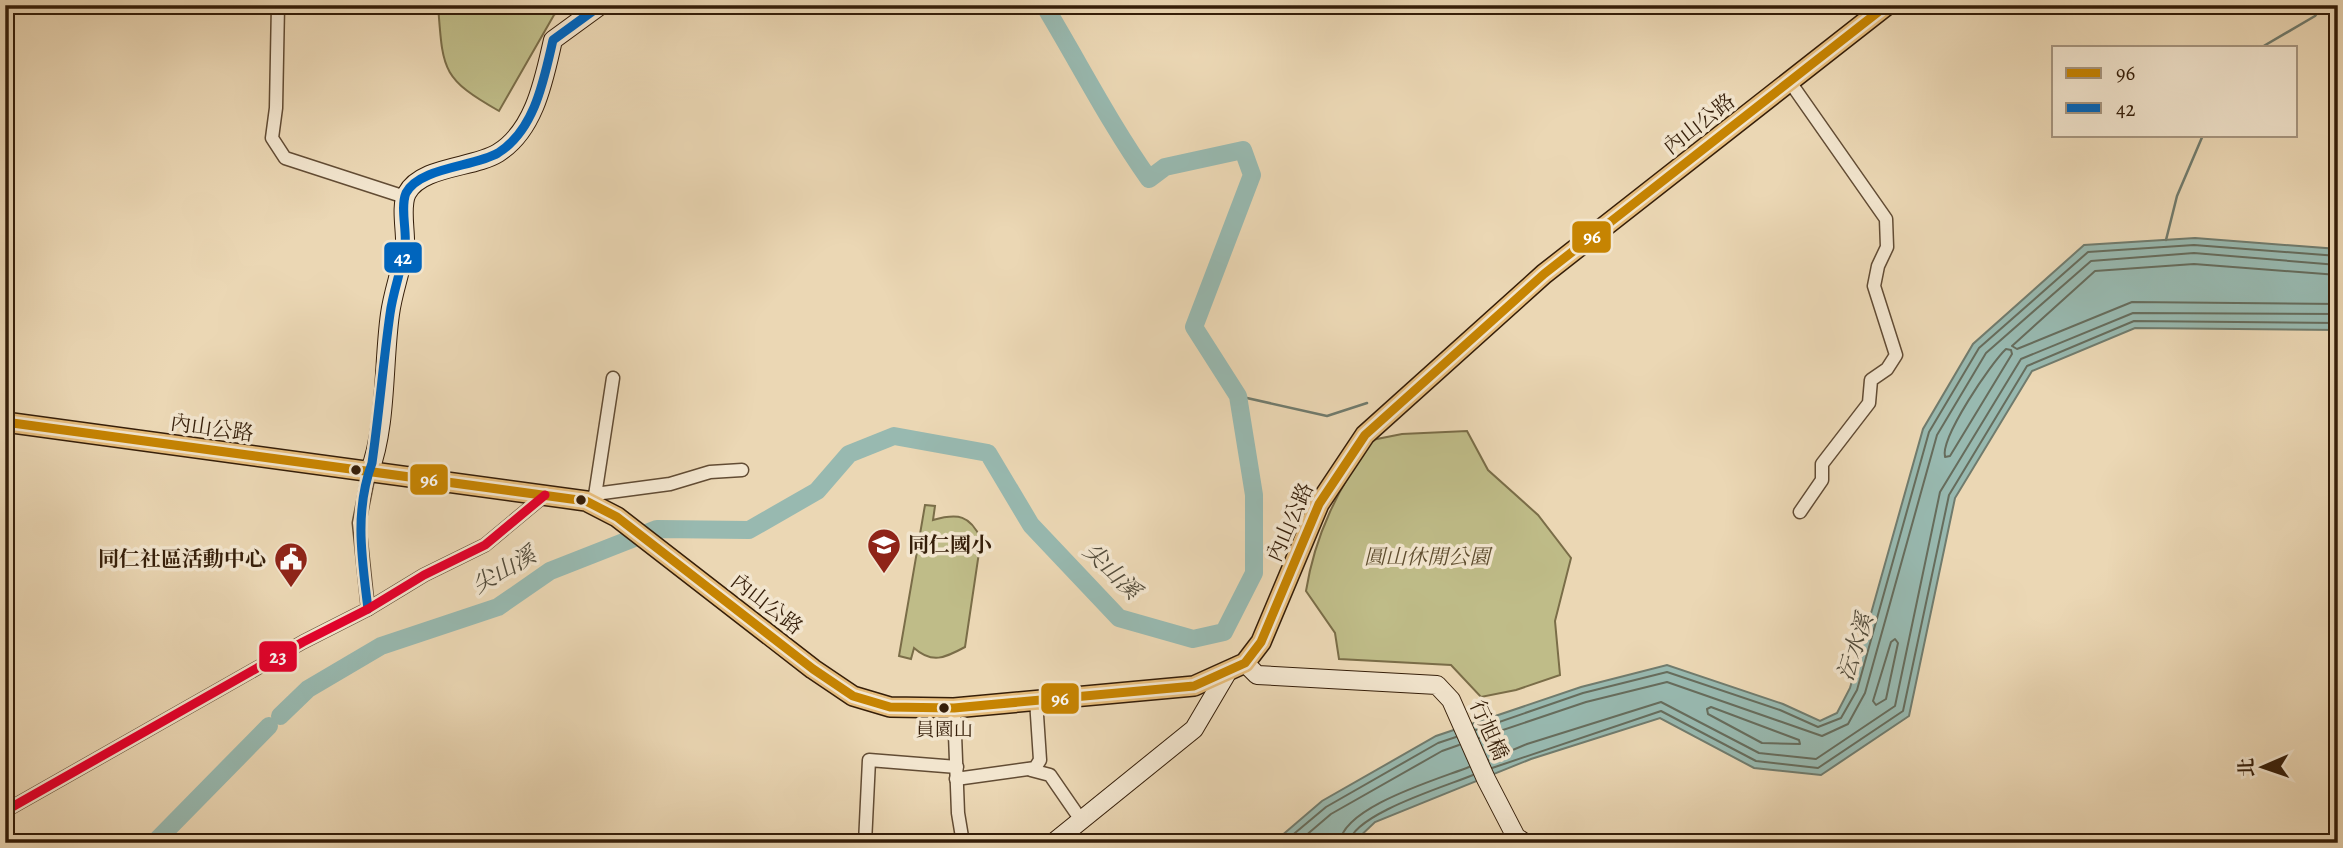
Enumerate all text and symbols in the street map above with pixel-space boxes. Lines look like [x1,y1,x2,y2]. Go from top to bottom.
legend [2052,46,2298,136]
text: 96 [2116,59,2136,87]
street label: 內山公路 [1657,87,1741,161]
text: 42 [2116,95,2136,123]
line badge: 96 [1571,220,1612,254]
text: 96 [1583,224,1601,250]
line badge: 42 [383,241,423,274]
text: 42 [394,245,412,271]
street label: 內山公路 [168,408,256,448]
unlabelled marker [349,463,363,477]
line badge: 96 [409,463,449,496]
text: 96 [420,467,438,493]
street label: 內山公路 [1260,478,1320,566]
unlabelled marker [574,493,588,507]
school or university icon: 同仁國小 [865,526,903,575]
place label: 同仁國小 [908,531,992,559]
water label: 尖山溪 [1076,536,1150,608]
water label: 尖山溪 [466,538,544,601]
public building icon: 同仁社區活動中心 [272,540,310,589]
park label: 圓山休閒公園 [1364,543,1493,571]
place label: 同仁社區活動中心 [98,545,266,573]
street label: 內山公路 [725,567,809,641]
water label: 沄水溪 [1830,607,1881,685]
line badge: 23 [258,640,298,673]
text: 23 [269,644,287,670]
line badge: 96 [1040,682,1080,715]
text: 96 [1051,686,1069,712]
street label: 行旭橋 [1463,696,1515,764]
marker: 員園山 [937,701,951,715]
place label: 員園山 [915,717,973,743]
north arrow [2228,732,2298,802]
text: 北 [2234,758,2260,778]

